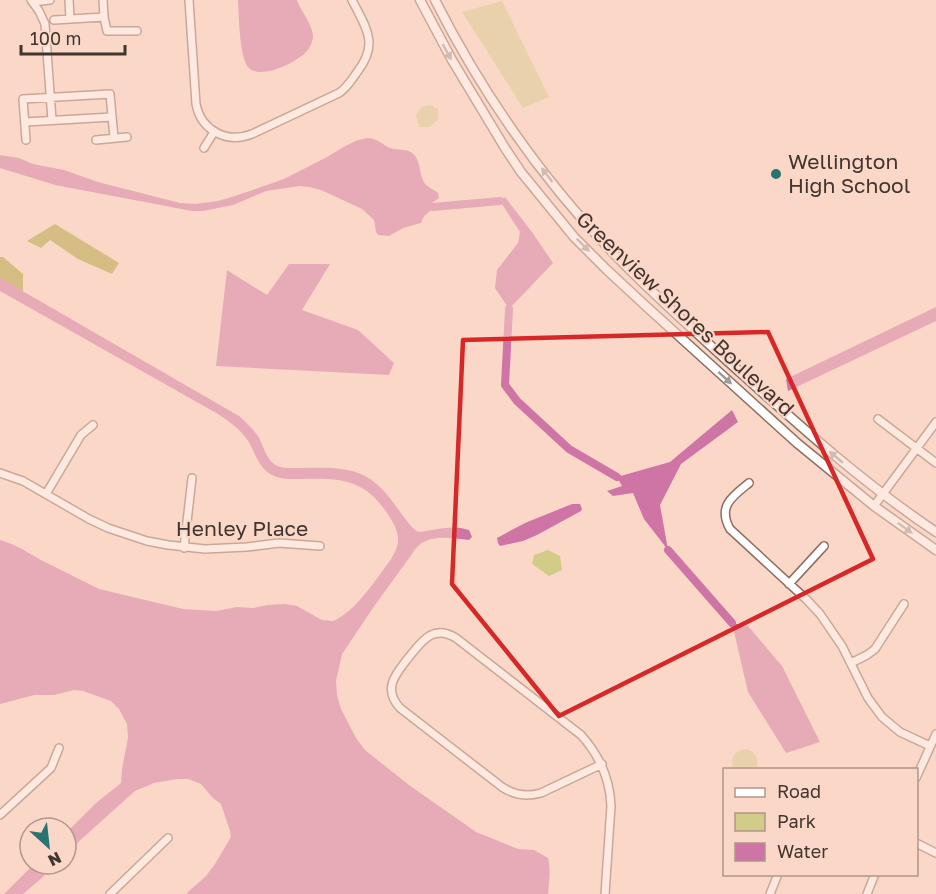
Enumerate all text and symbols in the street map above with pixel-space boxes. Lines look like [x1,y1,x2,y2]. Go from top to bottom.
scale bar [21,18,124,56]
text: 100 m [30,27,81,49]
one-way arrow [442,43,452,60]
place label: Wellington High School [788,148,910,198]
marker: Wellington High School [769,167,783,181]
one-way arrow [541,168,553,183]
street label: Greenview Shores Boulevard [571,205,800,421]
one-way arrow [575,238,589,252]
one-way arrow [717,371,732,384]
one-way arrow [829,451,844,464]
street label: Henley Place [176,515,308,541]
one-way arrow [896,522,912,534]
legend [723,768,918,876]
text: Road [777,780,821,802]
text: Park [777,810,816,832]
north arrow [18,816,78,876]
text: Water [777,840,828,862]
text: N [45,848,65,871]

